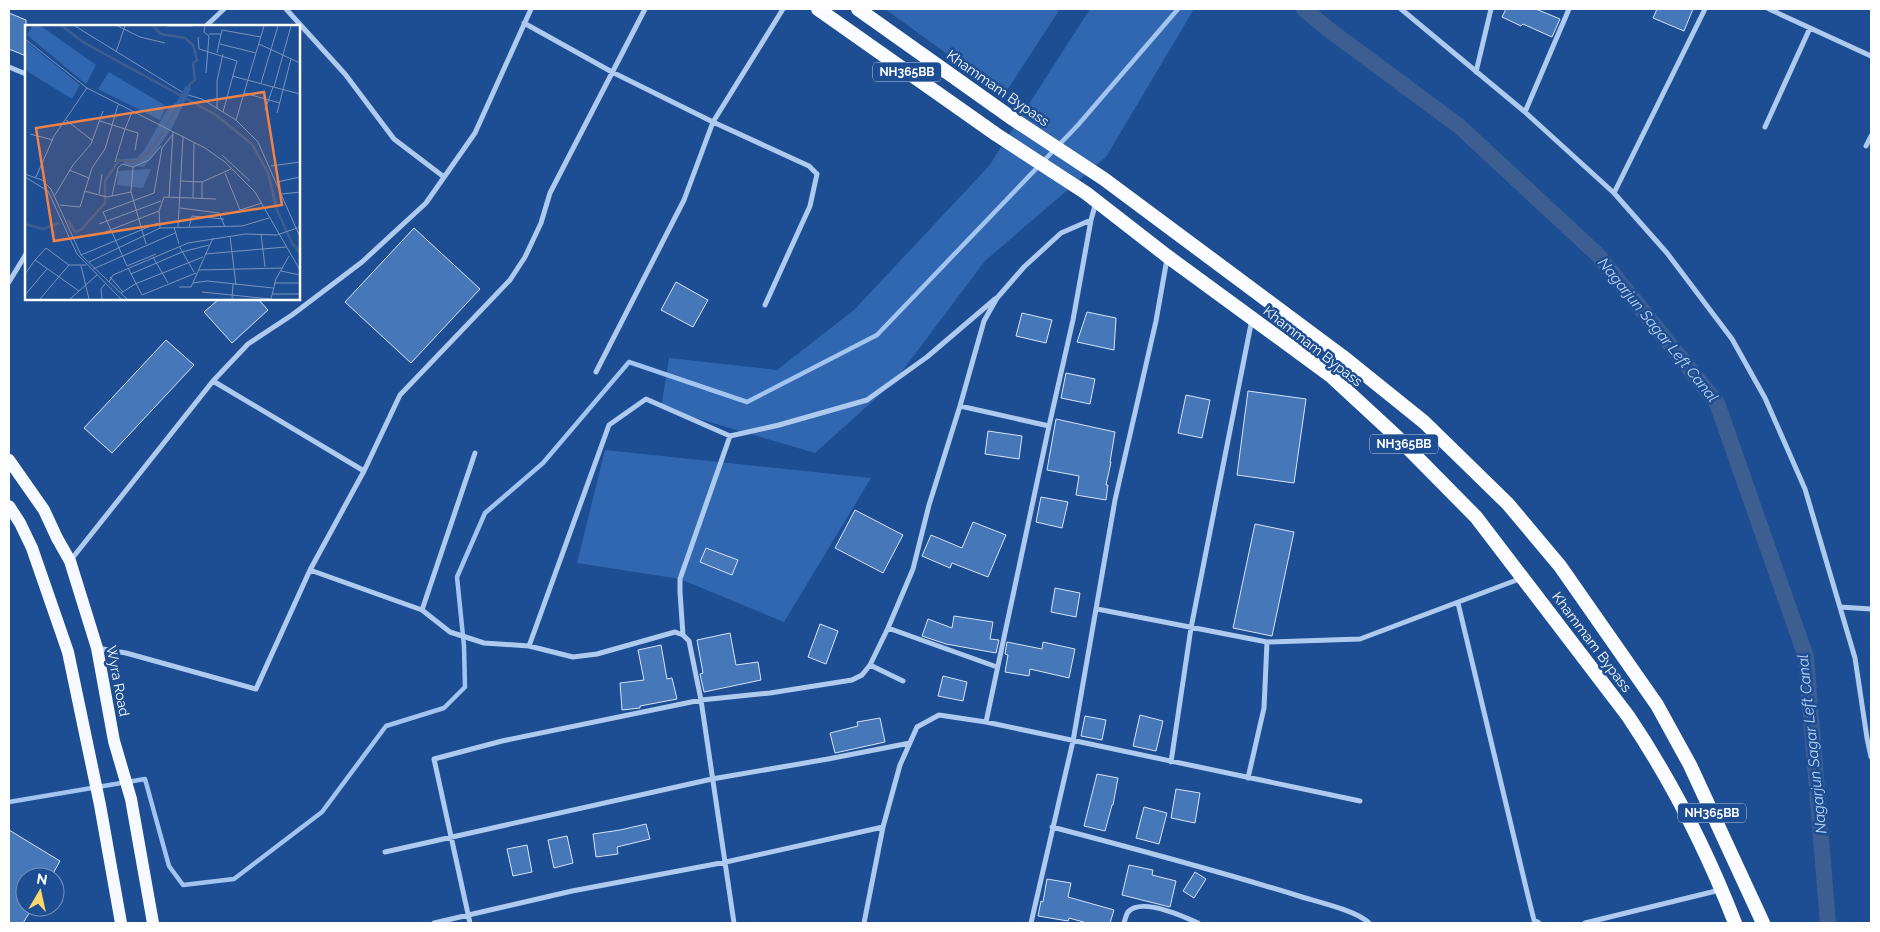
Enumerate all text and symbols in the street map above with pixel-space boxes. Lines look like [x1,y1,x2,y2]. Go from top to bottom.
inset map [25,25,300,300]
street label: Khammam Bypass [944,47,1052,129]
road number: NH365BB [873,62,941,82]
water label: Nagarjun Sagar Left Canal [1594,254,1722,406]
street label: Khammam Bypass [1260,302,1366,390]
road number: NH365BB [1370,434,1438,454]
street label: Khammam Bypass [1549,589,1635,695]
street label: Wyra Road [103,644,133,718]
water label: Nagarjun Sagar Left Canal [1794,653,1830,835]
road number: NH365BB [1678,804,1746,822]
north arrow [15,867,65,917]
text: N [36,870,49,888]

